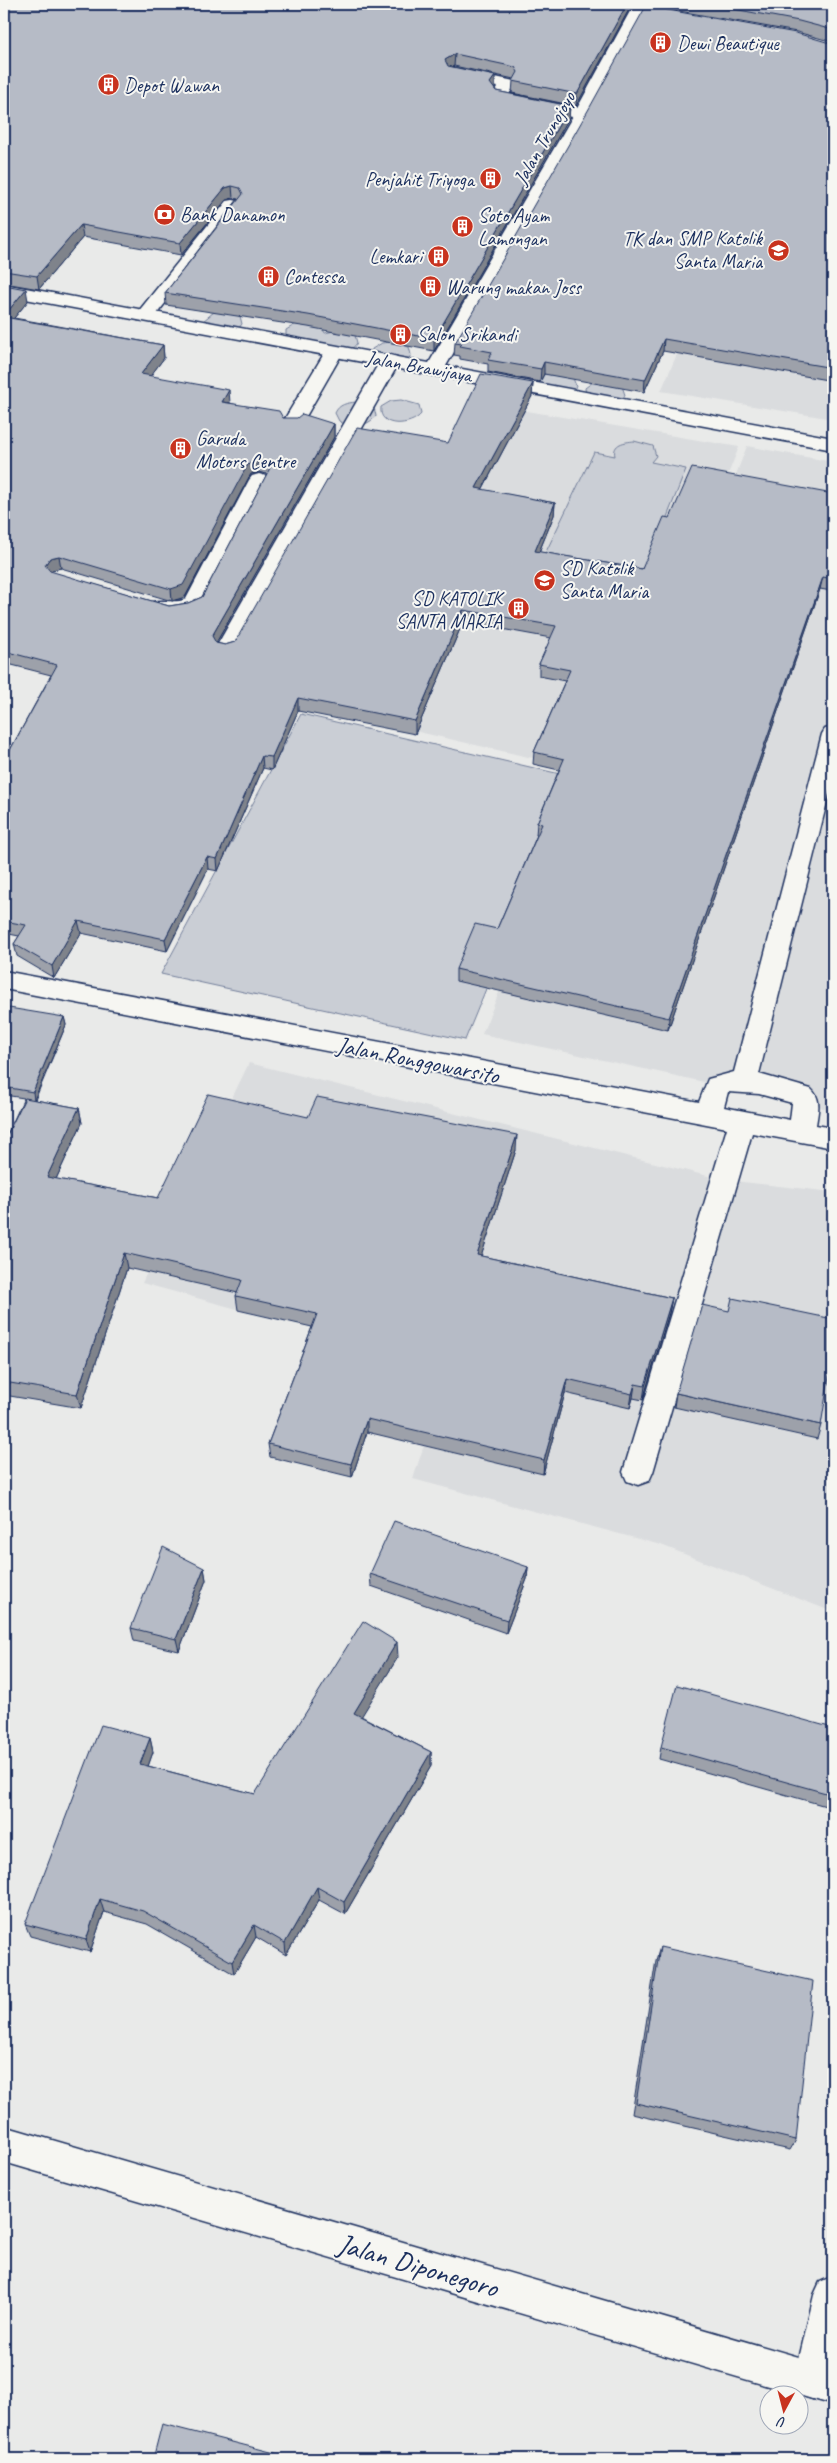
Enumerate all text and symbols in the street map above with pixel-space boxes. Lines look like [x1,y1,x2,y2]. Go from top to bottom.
building icon: Dewi Beautique [649,31,673,55]
place label: Dewi Beautique [677,31,780,56]
building icon: Depot Wawan [96,73,120,97]
place label: Depot Wawan [124,73,220,98]
street label: Jalan Trunojoyo [507,86,582,190]
place label: Penjahit Triyoga [365,167,476,192]
building icon: Penjahit Triyoga [478,167,502,191]
bank icon: Bank Danamon [152,202,176,226]
place label: Bank Danamon [180,202,286,227]
place label: Soto Ayam Lamongan [478,203,550,251]
building icon: Soto Ayam Lamongan [450,214,474,238]
place label: TK dan SMP Katolik Santa Maria [623,226,764,274]
school or university icon: TK dan SMP Katolik Santa Maria [766,238,790,262]
place label: Lemkari [370,244,424,269]
building icon: Lemkari [426,244,450,268]
building icon: Contessa [256,264,280,288]
place label: Contessa [284,264,346,289]
building icon: Warung makan Joss [418,275,442,299]
place label: Warung makan Joss [446,275,583,300]
building icon: Salon Srikandi [389,322,413,346]
place label: Salon Srikandi [417,322,519,347]
street label: Jalan Brawijaya [363,345,476,388]
place label: Garuda Motors Centre [196,426,297,474]
building icon: Garuda Motors Centre [168,437,192,461]
place label: SD Katolik Santa Maria [560,556,650,604]
school or university icon: SD Katolik Santa Maria [532,568,556,592]
place label: SD KATOLIK SANTA MARIA [396,586,505,634]
building icon: SD KATOLIK SANTA MARIA [506,597,530,621]
street label: Jalan Ronggowarsito [333,1029,503,1091]
street label: Jalan Diponegoro [332,2224,504,2306]
north arrow [760,2386,810,2436]
text: U [775,2413,787,2431]

